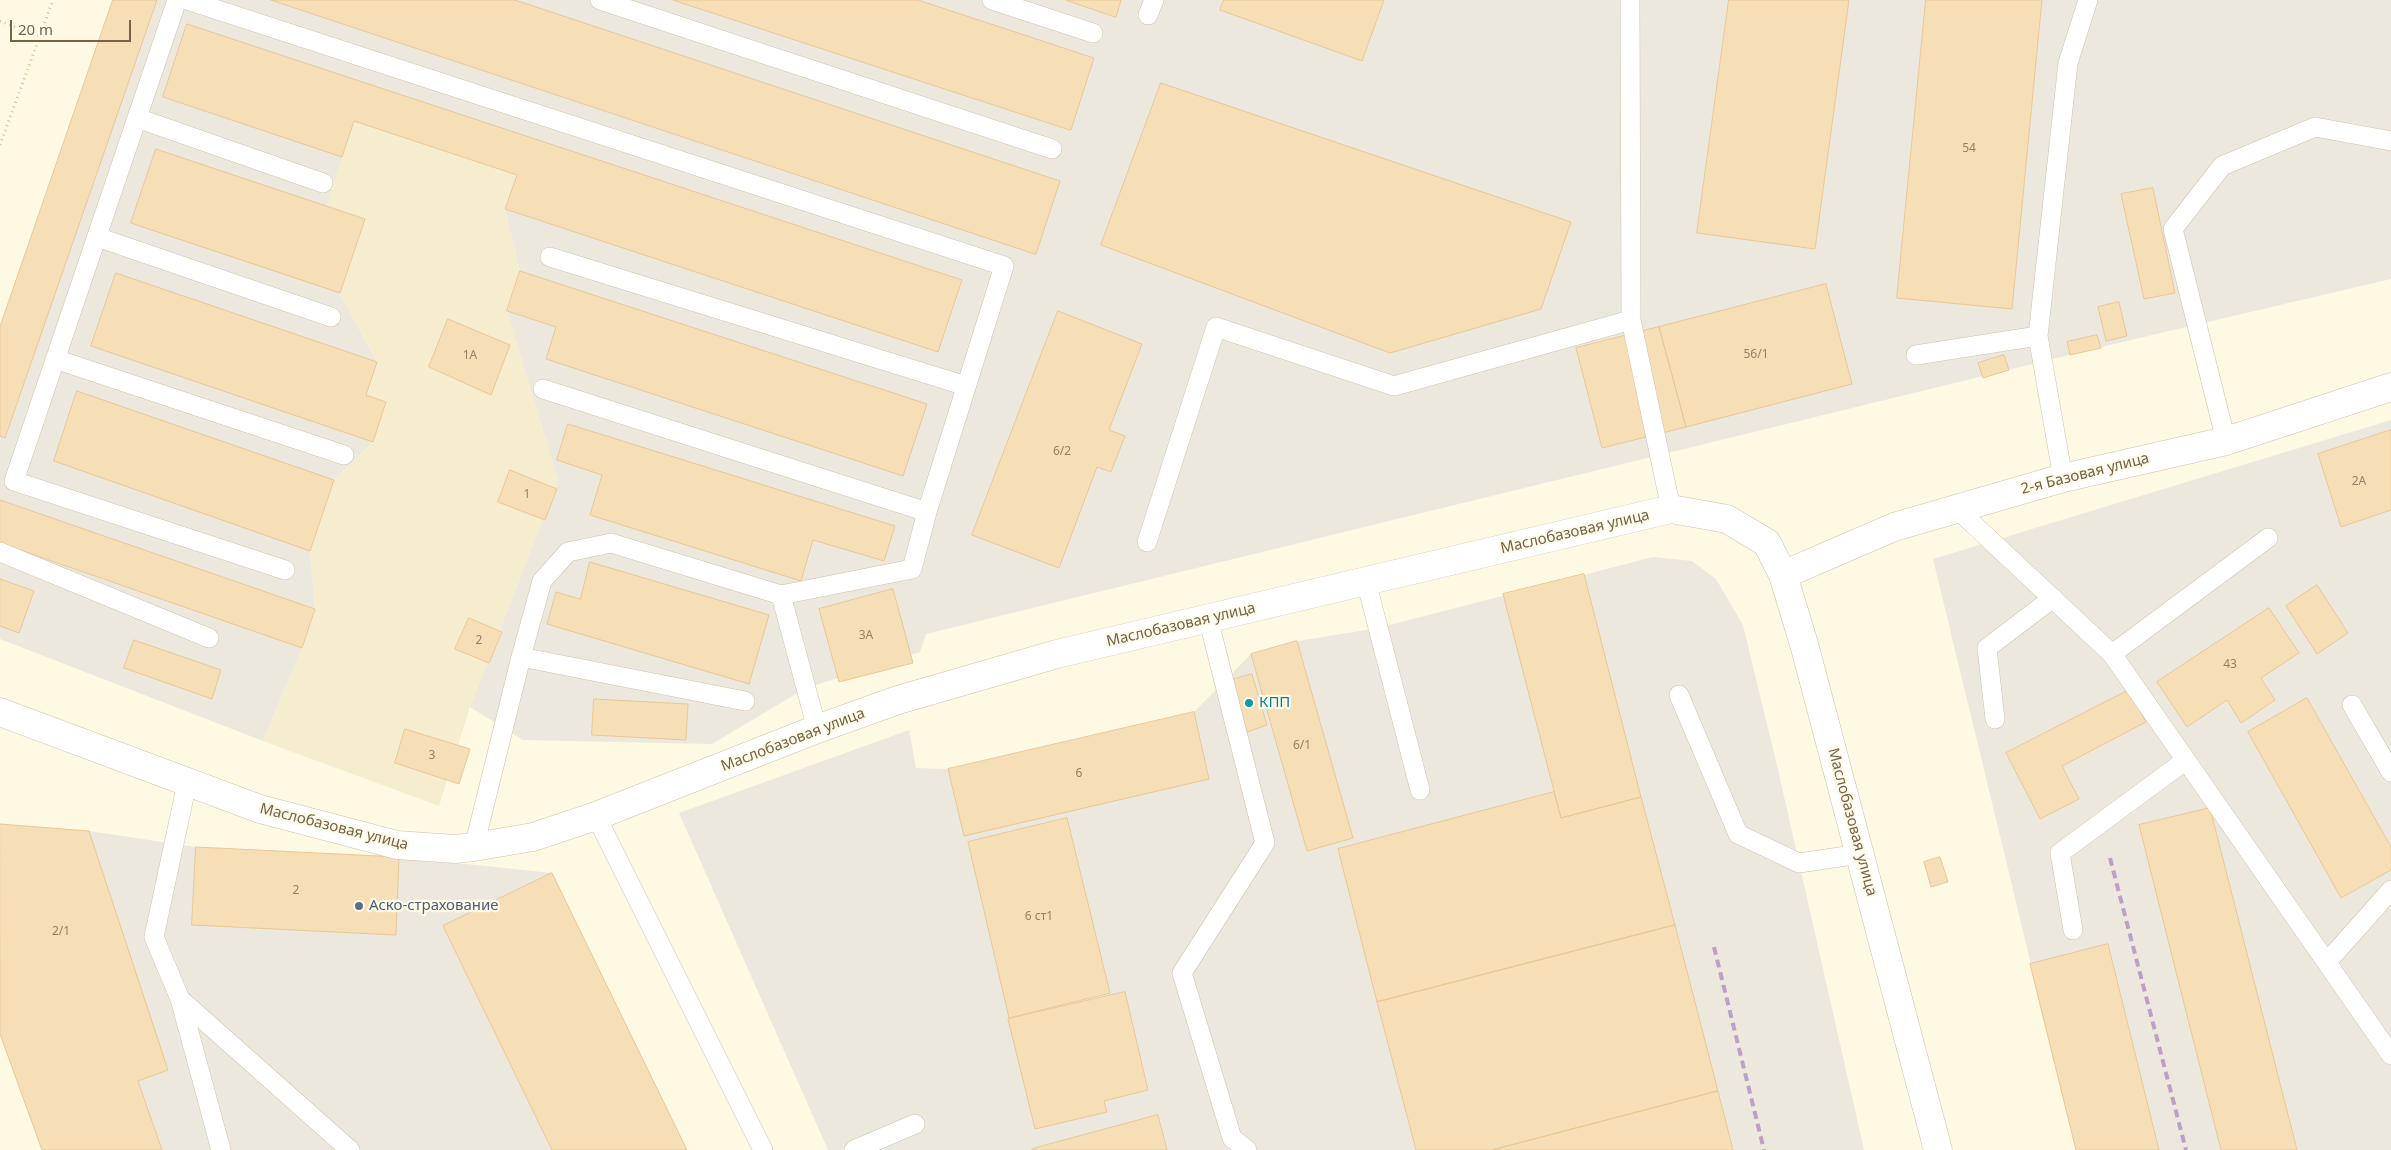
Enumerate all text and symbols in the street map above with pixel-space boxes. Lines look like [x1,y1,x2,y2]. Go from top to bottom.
scale bar [12,10,134,42]
text: 20 m [18,19,53,39]
house number: 54 [1962,142,1976,156]
house number: 56/1 [1743,348,1769,362]
house number: 1А [463,349,477,363]
house number: 6/2 [1053,445,1071,459]
street label: 2-я Базовая улица [2019,449,2151,499]
house number: 2А [2352,475,2366,489]
house number: 1 [524,488,530,502]
street label: Маслобазовая улица [1499,506,1651,558]
street label: Маслобазовая улица [1105,599,1257,651]
house number: 3А [859,629,873,643]
house number: 2 [476,634,482,648]
house number: 43 [2223,658,2237,672]
place label: КПП [1259,694,1290,712]
marker: КПП [1243,697,1255,709]
street label: Маслобазовая улица [719,704,867,776]
house number: 6/1 [1293,739,1311,753]
street label: Маслобазовая улица [1824,746,1880,898]
house number: 3 [429,749,435,763]
house number: 6 [1076,767,1082,781]
street label: Маслобазовая улица [258,800,410,854]
house number: 2 [293,884,299,898]
place label: Аско-страхование [369,897,499,915]
marker: Аско-страхование [353,900,365,912]
house number: 6 ст1 [1025,910,1053,924]
house number: 2/1 [52,925,70,939]

